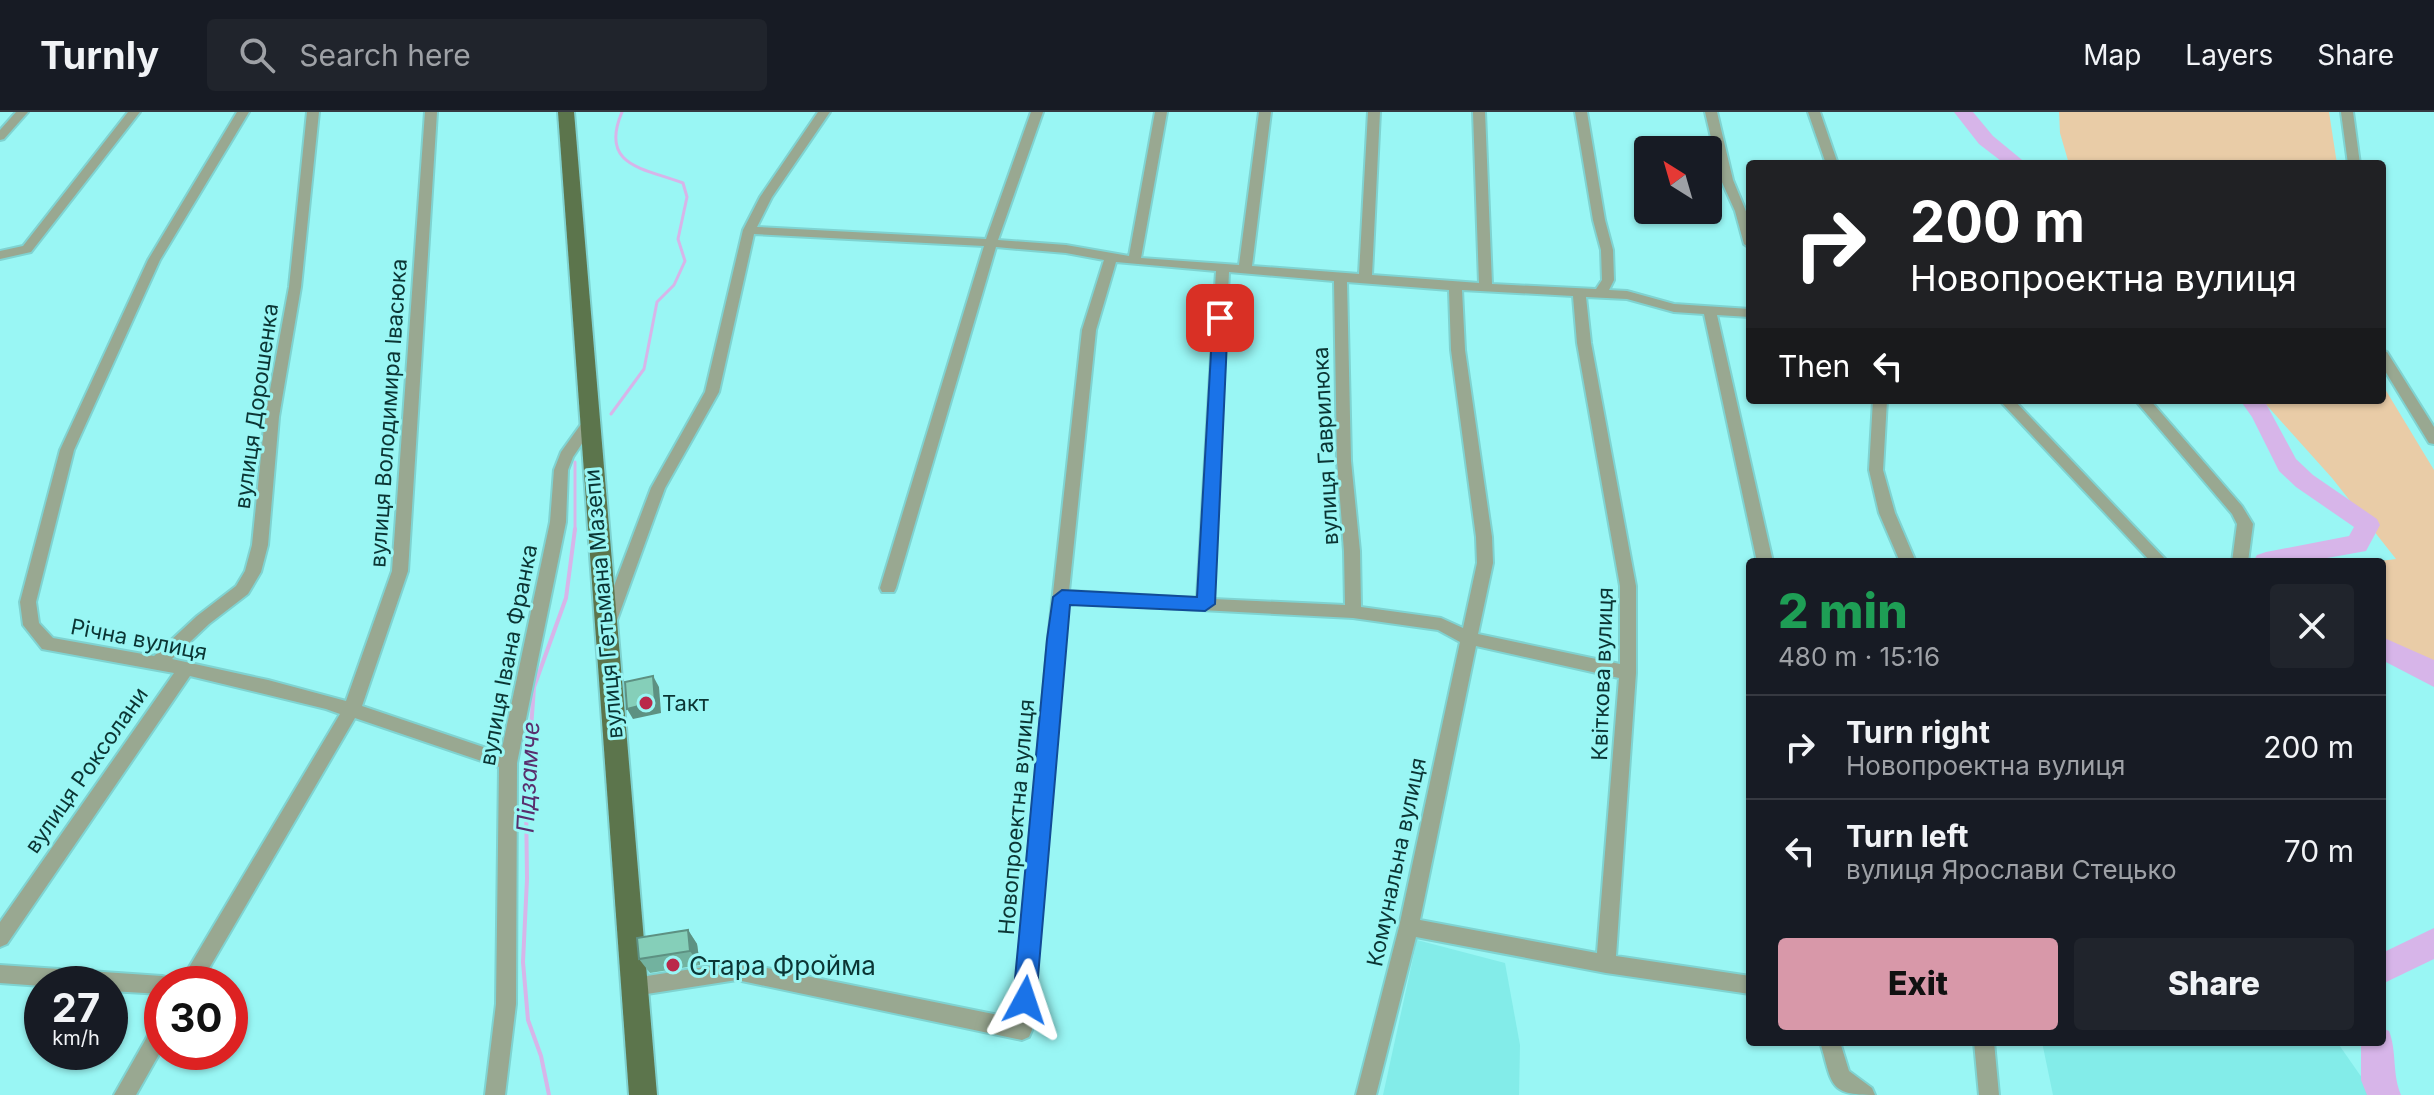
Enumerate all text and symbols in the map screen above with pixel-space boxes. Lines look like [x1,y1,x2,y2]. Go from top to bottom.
search box [207,19,767,91]
text: Turnly [40,32,159,78]
icon: search [235,33,279,77]
text: Search here [299,37,471,73]
text: Map [2083,38,2141,72]
text: Layers [2185,38,2273,72]
text: Share [2317,38,2394,72]
north arrow [1634,136,1722,224]
map controls [1634,136,1722,224]
text: 200 m [1910,188,2085,256]
icon: right [1778,192,1882,296]
text: Новопроектна вулиця [1910,256,2297,300]
street label: вулиця Володимира Івасюка [364,258,412,568]
pin [1186,284,1254,352]
icon: arrive [1198,296,1242,340]
street label: вулиця Дорошенка [229,302,283,510]
icon: left [1866,344,1910,388]
street label: вулиця Гаврилюка [1307,346,1343,546]
text: Then [1778,348,1850,384]
street label: вулиця Гетьмана Мазепи [578,468,628,740]
street label: вулиця Івана Франка [474,542,542,768]
text: 2 min [1778,581,1908,640]
button: close [2270,584,2354,668]
street label: Квіткова вулиця [1586,587,1618,761]
street label: Річна вулиця [69,613,209,665]
text: 480 m · 15:16 [1778,641,1940,672]
street label: вулиця Роксолани [19,682,153,858]
place label: Такт [662,690,710,716]
marker: Такт [637,694,655,712]
street label: Новопроектна вулиця [993,698,1039,936]
text: Turn right [1846,714,1990,750]
water label: Підзамче [511,721,545,833]
icon: right [1778,725,1822,769]
text: 200 m [2263,729,2354,765]
text: Новопроектна вулиця [1846,750,2125,781]
street label: Комунальна вулиця [1361,755,1431,969]
text: Turn left [1846,818,1968,854]
icon: left [1778,829,1822,873]
text: 70 m [2284,833,2354,869]
text: вулиця Ярослави Стецько [1846,854,2177,885]
button: Exit [1778,938,2058,1030]
button: Share [2074,938,2354,1030]
place label: Стара Фройма [689,950,876,981]
marker: Стара Фройма [664,956,682,974]
position arrow [983,958,1067,1042]
speed limit sign: 30 [144,966,248,1070]
text: 27 [52,983,100,1032]
text: km/h [52,1026,100,1050]

